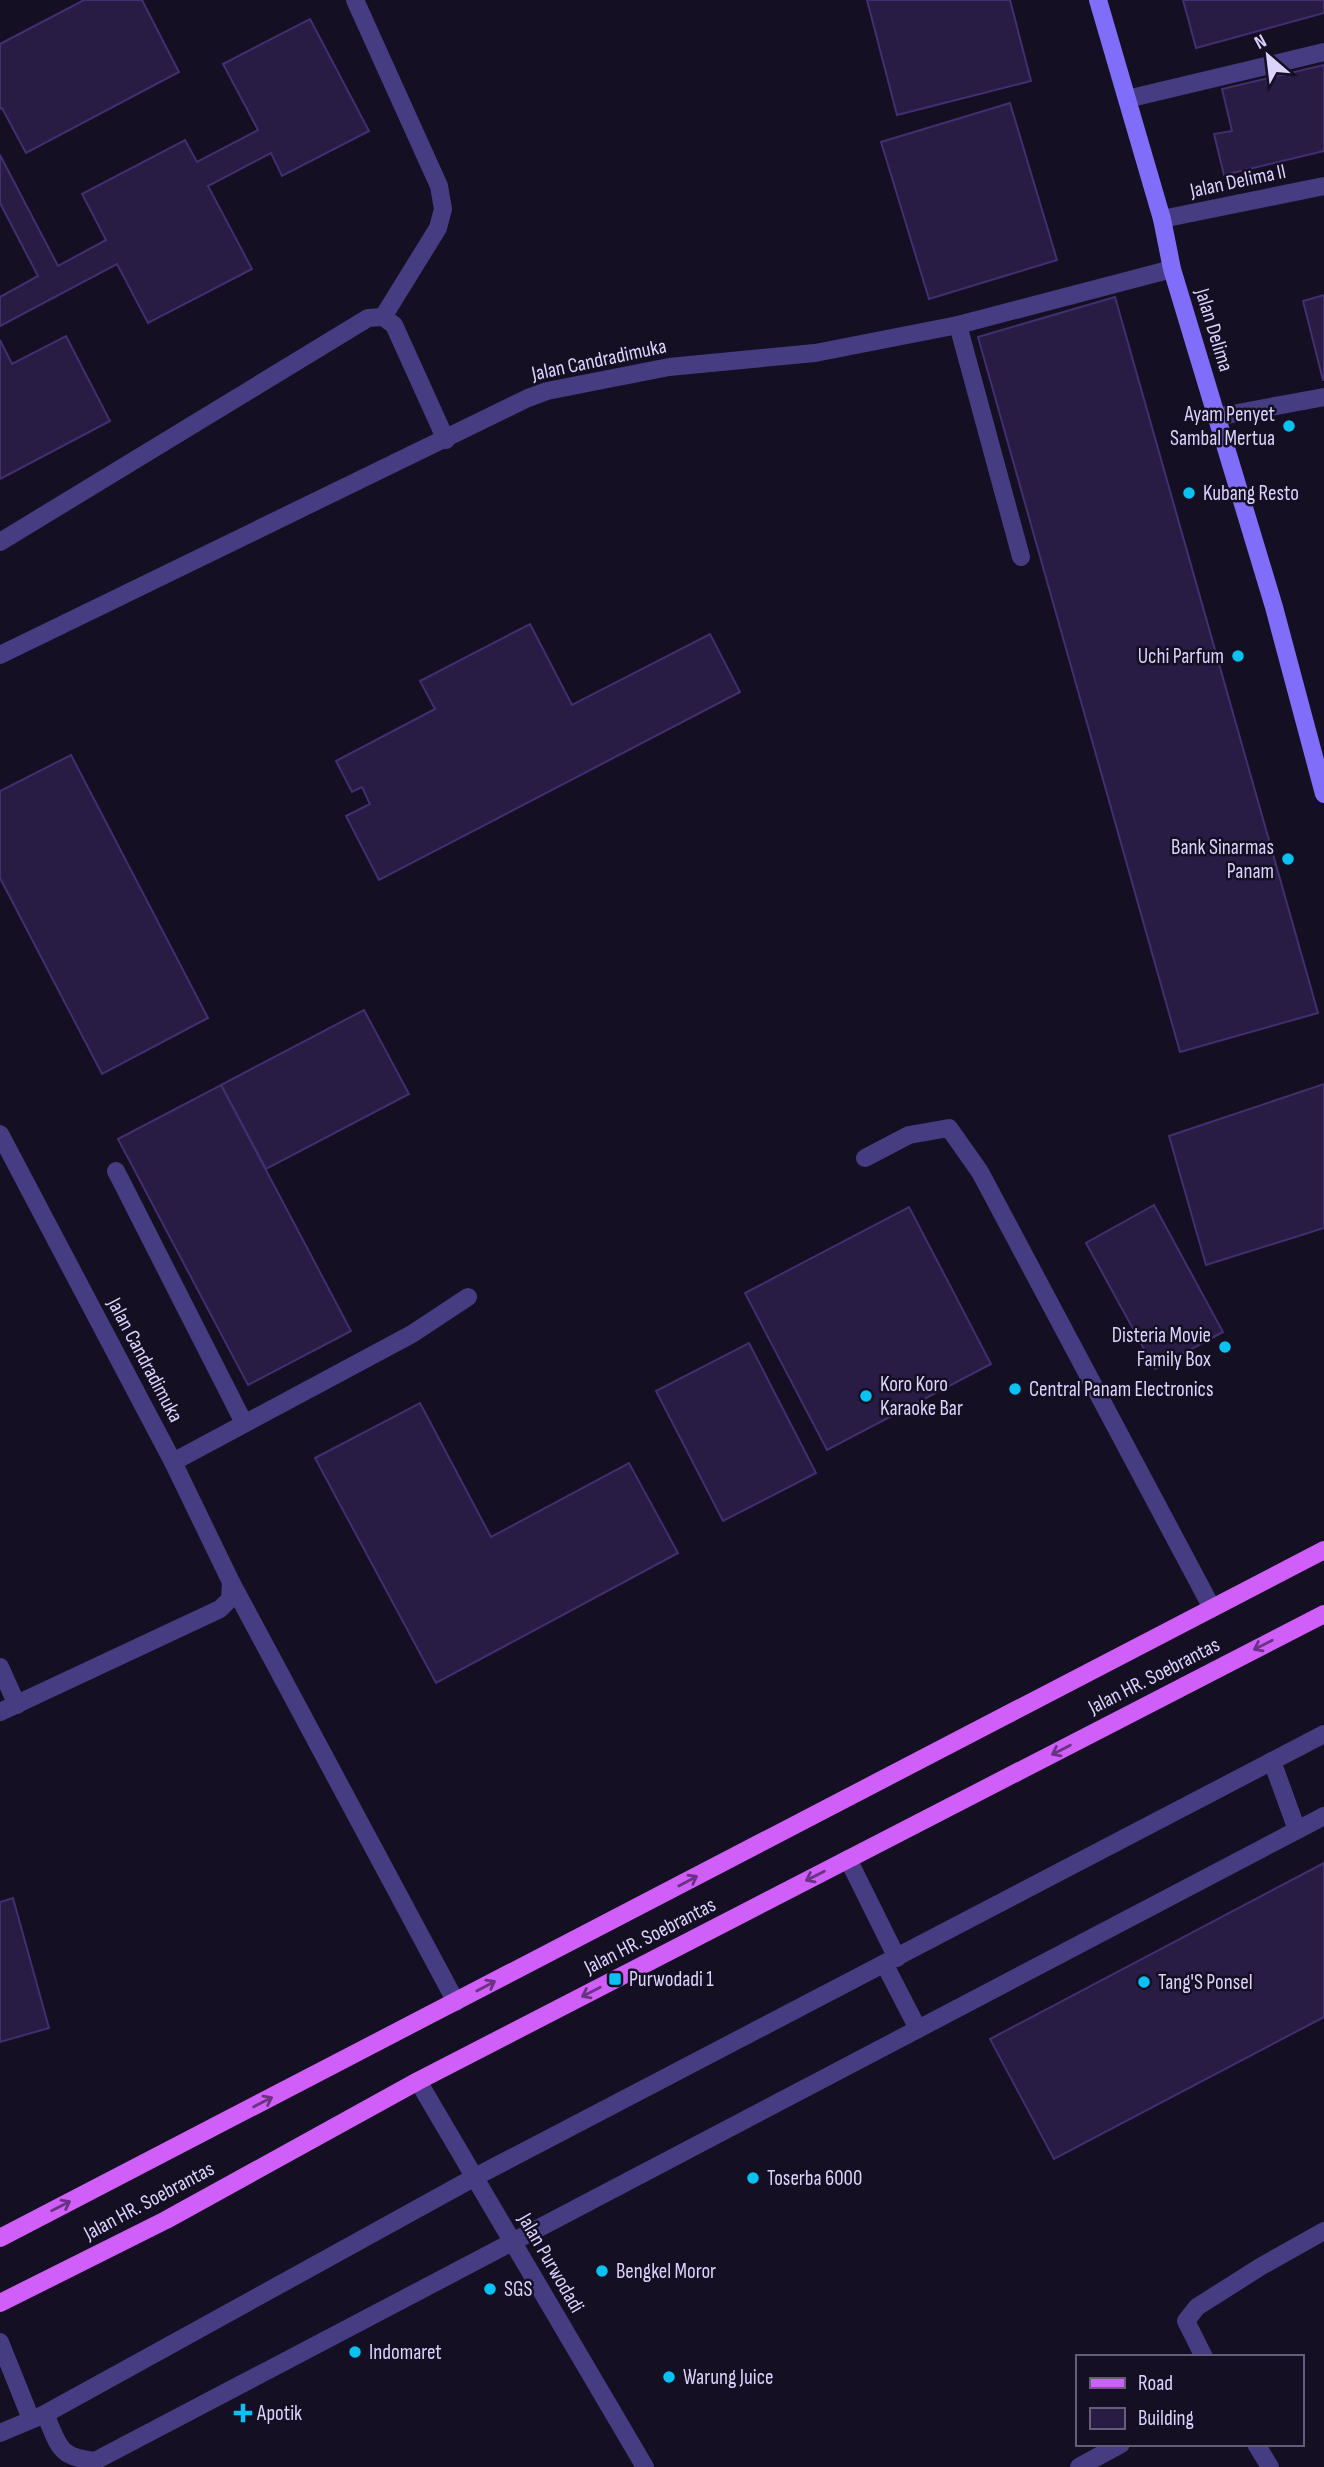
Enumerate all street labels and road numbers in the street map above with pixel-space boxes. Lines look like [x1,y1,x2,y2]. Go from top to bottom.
street label: Jalan Delima II [1187,159,1288,204]
street label: Jalan Delima [1189,285,1238,374]
street label: Jalan Candradimuka [528,334,669,387]
street label: Jalan Candradimuka [101,1293,188,1426]
street label: Jalan HR. Soebrantas [1083,1632,1224,1720]
street label: Jalan HR. Soebrantas [579,1892,720,1980]
street label: Jalan HR. Soebrantas [79,2156,218,2246]
street label: Jalan Purwodadi [512,2208,589,2317]

